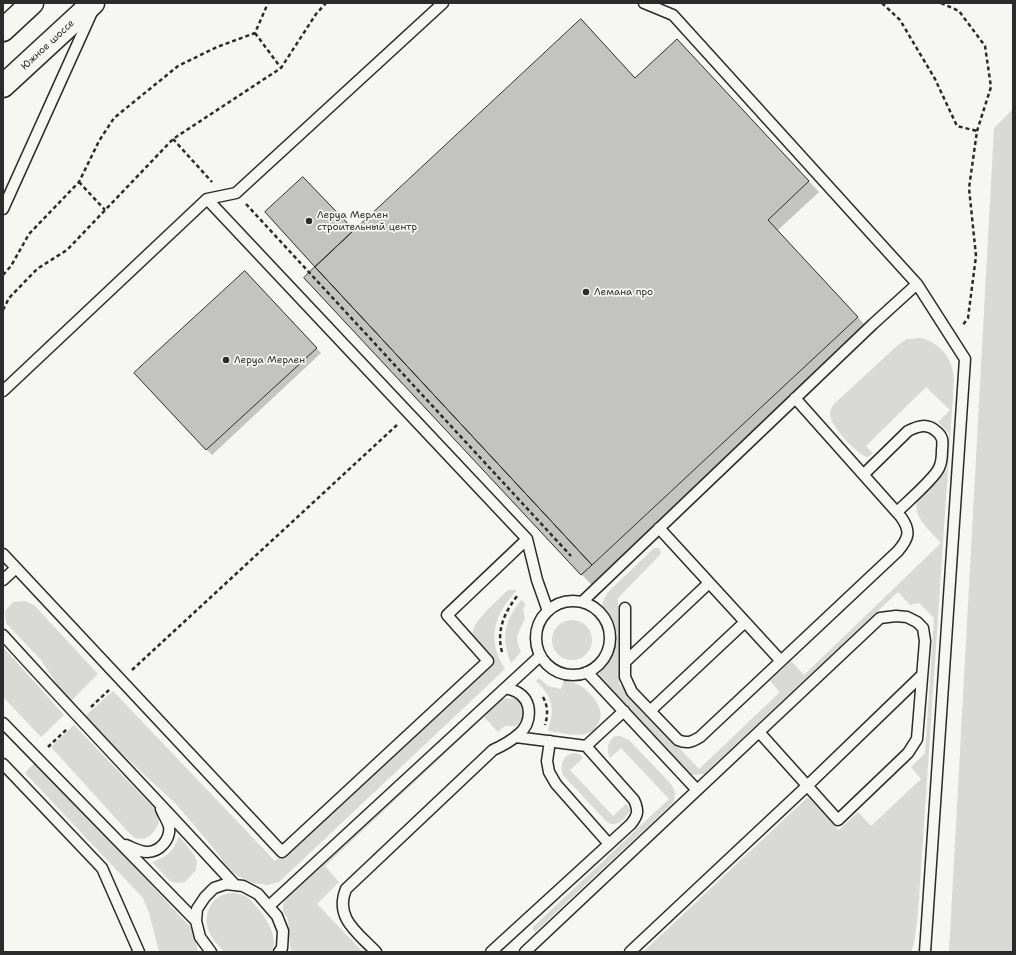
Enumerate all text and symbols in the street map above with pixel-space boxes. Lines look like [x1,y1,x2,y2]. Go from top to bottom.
street label: Южное шоссе [19,17,77,73]
place label: Леруа Мерлен строительный центр [317,209,417,232]
marker: Леруа Мерлен строительный центр [304,216,314,226]
place label: Лемана про [594,286,653,298]
marker: Лемана про [581,287,591,297]
place label: Леруа Мерлен [234,354,305,366]
marker: Леруа Мерлен [221,355,231,365]

